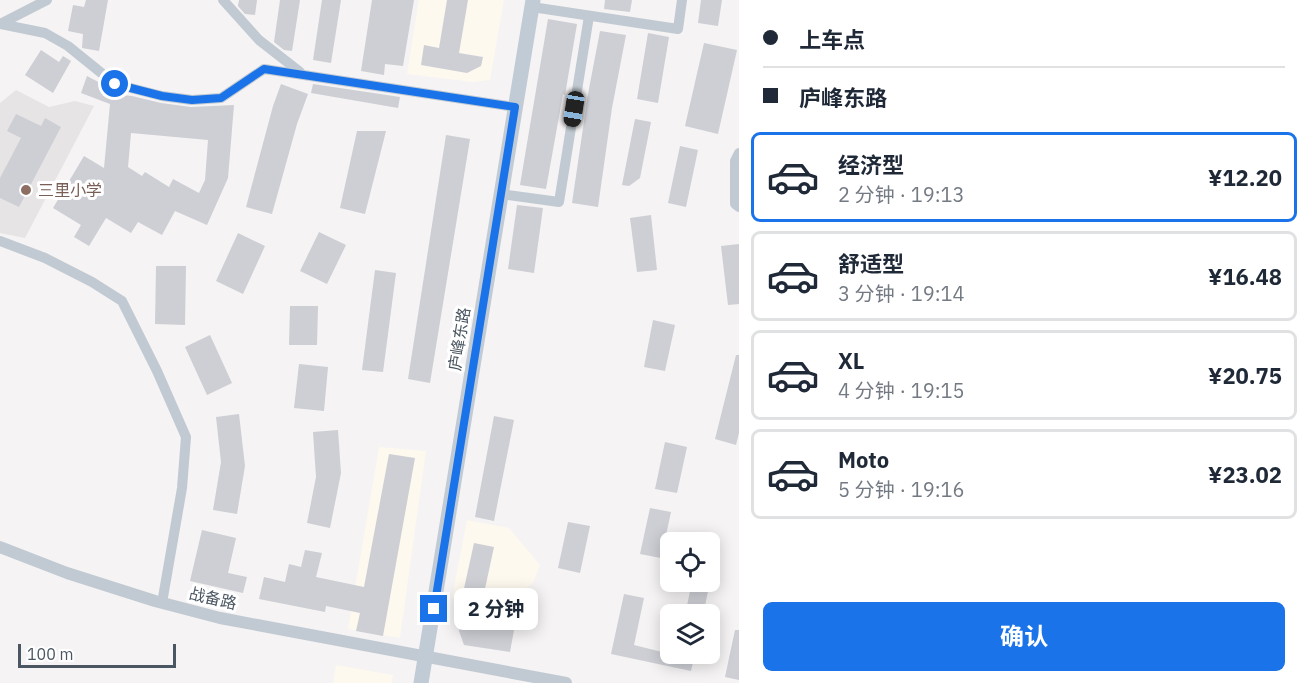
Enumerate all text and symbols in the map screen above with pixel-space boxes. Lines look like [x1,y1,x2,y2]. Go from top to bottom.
text: 上车点 [799,25,865,54]
route start [101,70,128,97]
text: 庐峰东路 [799,83,887,112]
car [562,90,586,128]
icon: car [766,150,820,204]
text: 经济型 [838,150,904,179]
text: ¥12.20 [1208,163,1282,192]
place label: 三里小学 [38,180,102,200]
text: 2 分钟 · 19:13 [838,181,965,208]
marker: 三里小学 [19,183,33,197]
icon: car [766,249,820,303]
text: 舒适型 [838,249,904,278]
text: ¥16.48 [1208,262,1282,291]
text: 3 分钟 · 19:14 [838,280,965,307]
street label: 庐峰东路 [444,306,474,372]
text: XL [838,346,864,375]
icon: car [766,348,820,402]
text: ¥20.75 [1208,361,1282,390]
text: 4 分钟 · 19:15 [838,377,965,404]
text: Moto [838,445,889,474]
icon: car [766,447,820,501]
text: ¥23.02 [1208,460,1282,489]
text: 5 分钟 · 19:16 [838,476,965,503]
map controls [660,532,720,664]
button: locate [660,532,720,592]
street label: 战备路 [187,583,239,613]
callout: 2 分钟 [455,588,539,630]
route end [420,595,447,622]
text: 2 分钟 [468,595,524,622]
button: 确认 [763,602,1285,671]
button: layers [660,604,720,664]
scale bar [18,641,176,668]
text: 100 m [27,644,74,664]

